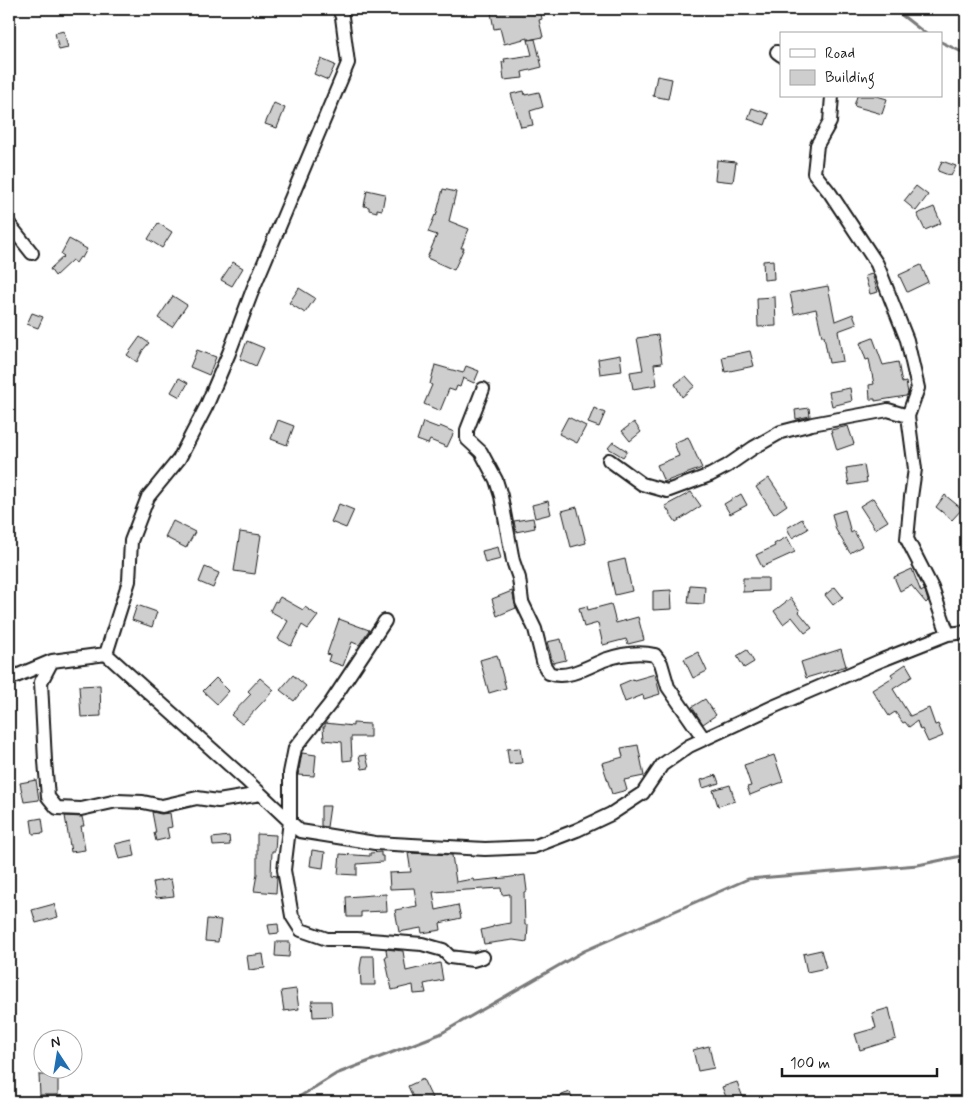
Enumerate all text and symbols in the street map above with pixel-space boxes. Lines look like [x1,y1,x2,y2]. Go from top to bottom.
legend [780,32,942,98]
text: Road [825,44,855,64]
text: Building [825,68,875,89]
north arrow [32,1028,82,1078]
text: N [49,1032,62,1052]
scale bar [782,1046,938,1078]
text: 100 m [790,1054,830,1074]

